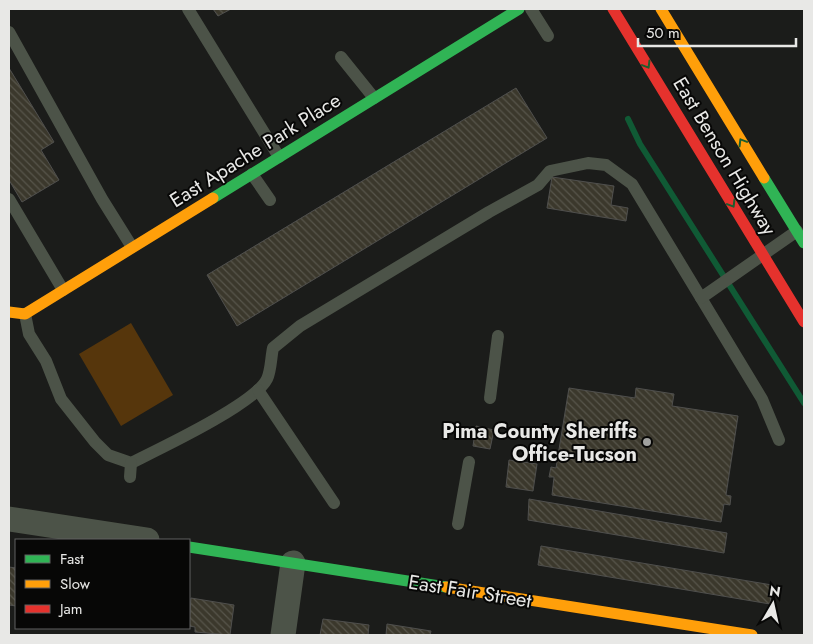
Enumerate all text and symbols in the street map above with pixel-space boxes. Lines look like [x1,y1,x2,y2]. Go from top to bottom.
scale bar [638,15,796,47]
text: 50 m [646,22,680,44]
one-way arrow [641,60,651,69]
street label: East Benson Highway [666,72,783,241]
street label: East Apache Park Place [164,86,346,215]
one-way arrow [739,138,749,147]
one-way arrow [726,198,735,207]
place label: Pima County Sheriffs Office-Tucson [442,417,637,469]
marker: Pima County Sheriffs Office-Tucson [641,436,653,448]
legend [15,539,190,629]
text: Fast [60,548,84,570]
street label: East Fair Street [406,567,534,616]
text: Slow [60,573,91,595]
north arrow [748,579,798,629]
text: N [768,580,782,602]
text: Jam [58,598,83,620]

